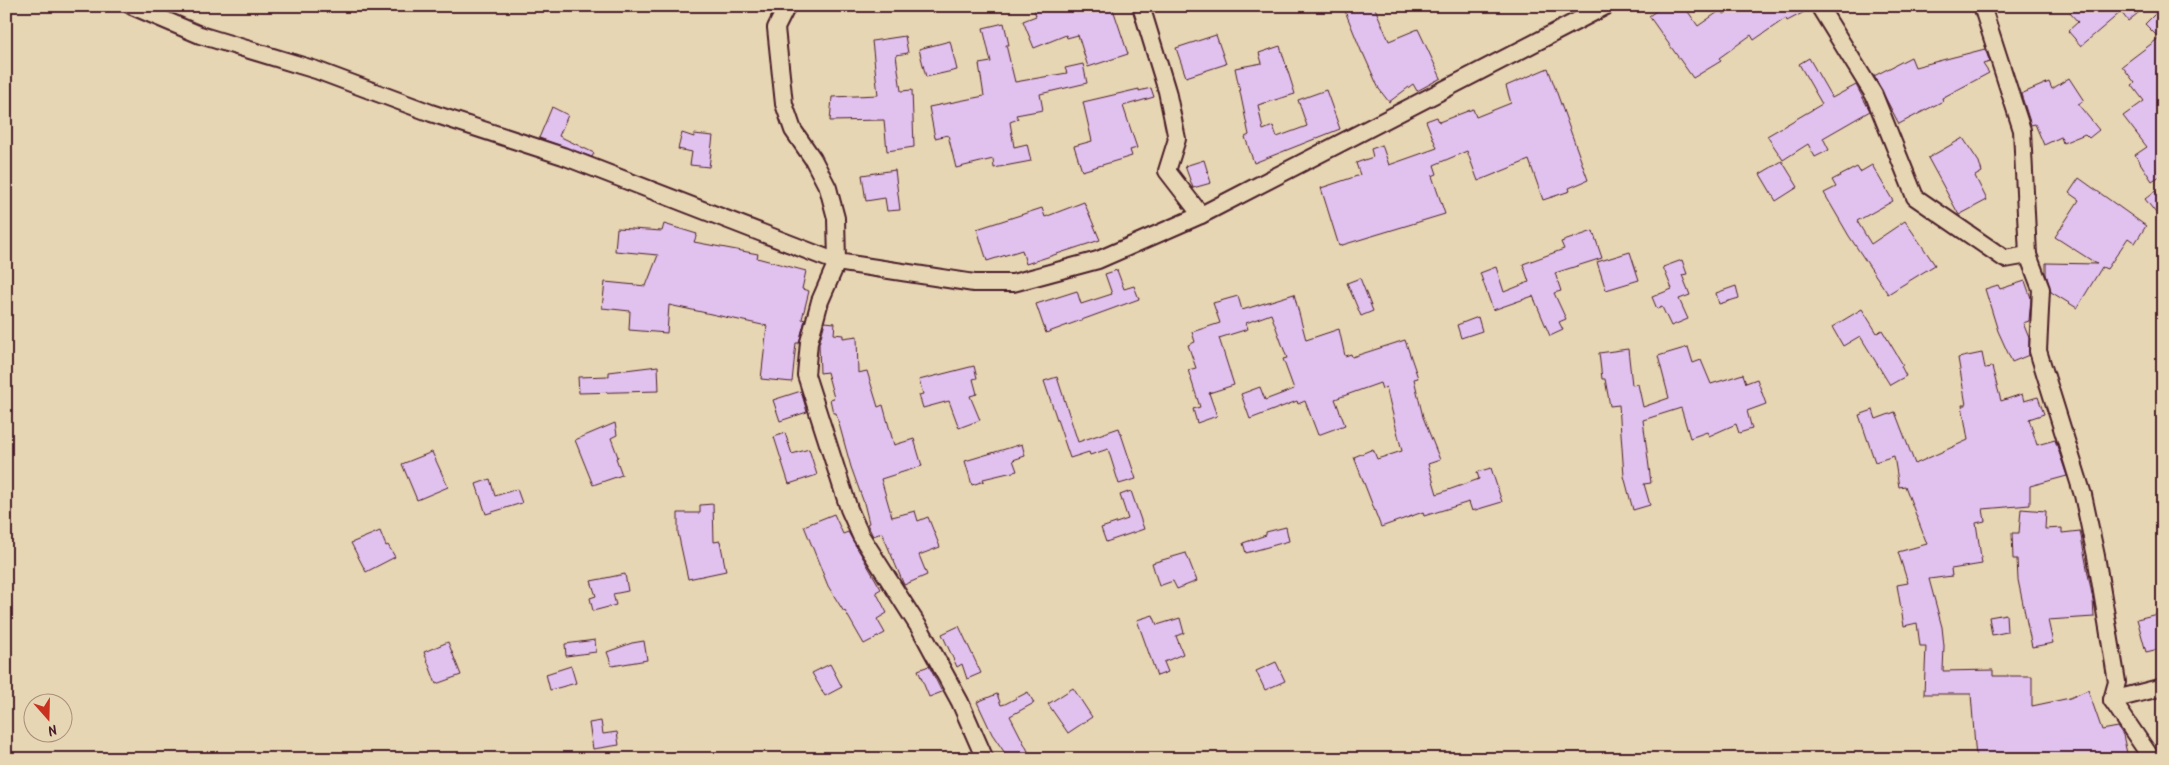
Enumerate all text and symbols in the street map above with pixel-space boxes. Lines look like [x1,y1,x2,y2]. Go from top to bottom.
north arrow [22,692,72,742]
text: N [44,717,60,741]

